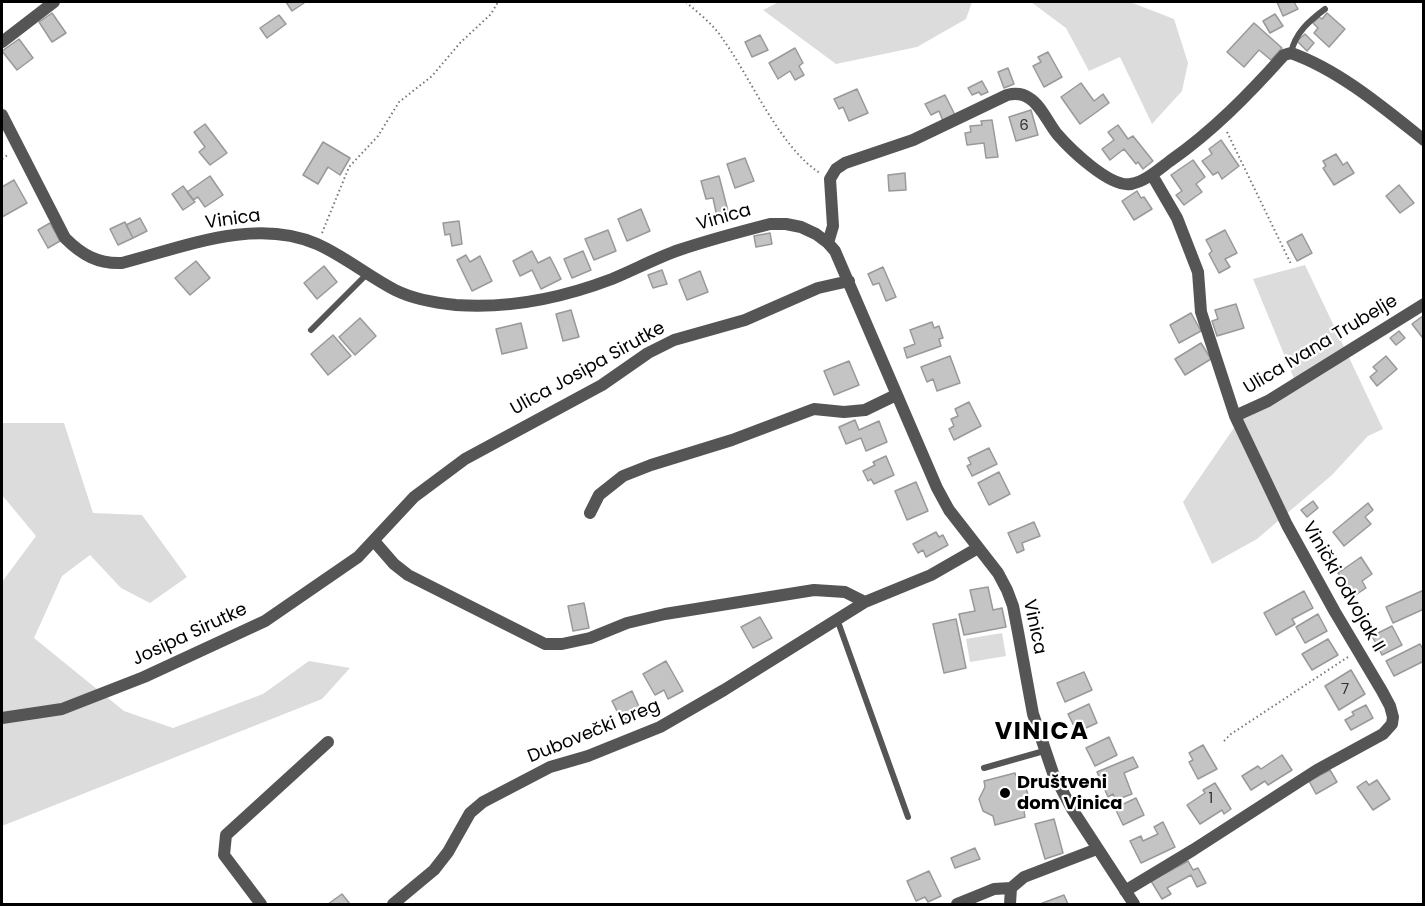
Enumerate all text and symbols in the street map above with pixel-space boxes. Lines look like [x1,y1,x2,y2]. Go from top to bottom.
house number: 6 [1019,117,1029,135]
street label: Vinica [694,200,754,236]
street label: Vinica [204,205,262,235]
street label: Ulica Ivana Trubelje [1240,291,1402,399]
street label: Ulica Josipa Sirutke [507,318,669,420]
street label: Vinički odvojak II [1297,518,1389,656]
street label: Vinica [1018,598,1050,656]
street label: Josipa Sirutke [129,599,251,671]
house number: 7 [1341,681,1349,699]
street label: Dubovečki breg [525,696,663,768]
district label: VINICA [995,719,1089,747]
place label: Društveni dom Vinica [1017,772,1123,814]
marker: Društveni dom Vinica [998,786,1012,800]
house number: 1 [1209,790,1213,808]

